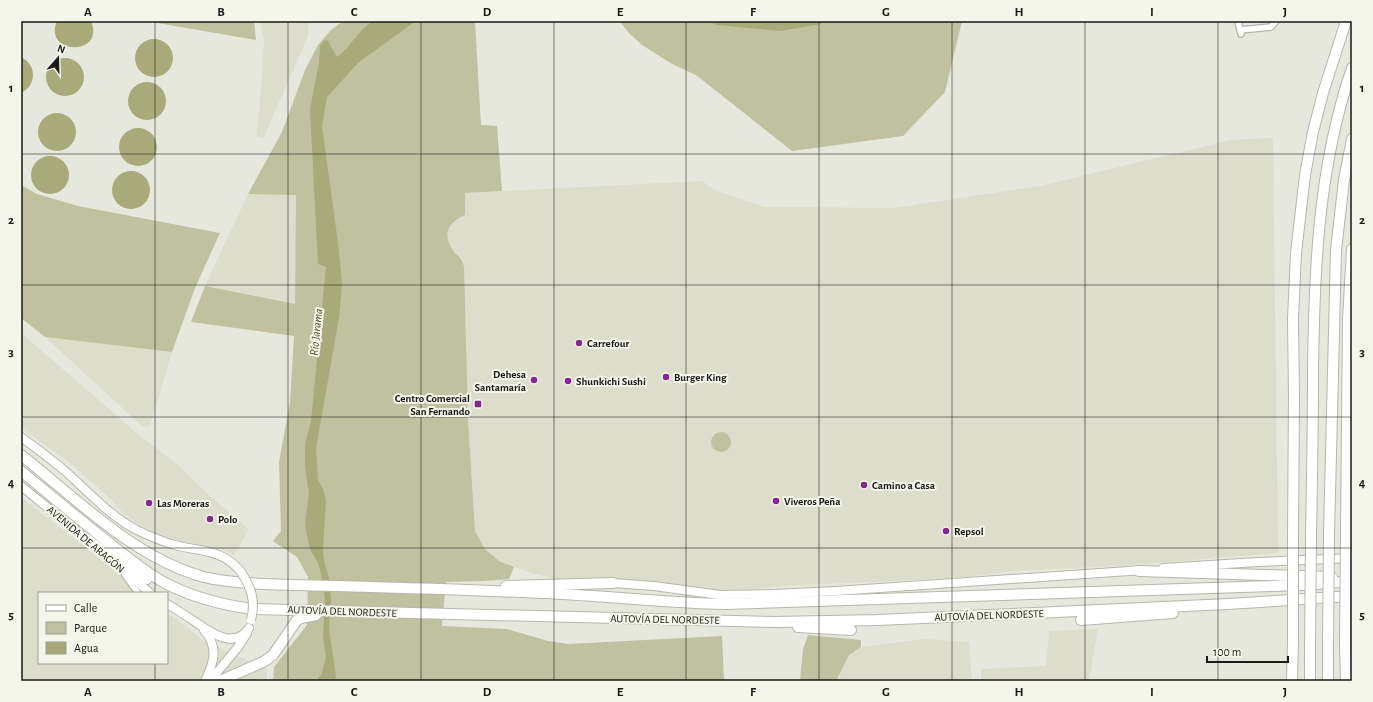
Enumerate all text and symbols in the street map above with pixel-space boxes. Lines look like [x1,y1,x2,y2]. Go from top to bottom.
text: A [84,6,92,19]
text: B [217,6,225,19]
text: C [351,6,358,19]
text: D [483,6,492,19]
text: E [617,6,624,19]
text: F [750,6,757,19]
text: G [882,6,890,19]
text: H [1014,6,1024,19]
text: I [1150,6,1154,19]
text: J [1283,6,1287,19]
north arrow [38,38,78,78]
text: N [56,43,67,56]
text: 1 [9,82,13,95]
text: 1 [1360,82,1364,95]
text: 2 [8,214,14,227]
text: 2 [1359,214,1365,227]
water label: Río Jarama [308,308,324,356]
marker: Carrefour [574,338,584,348]
place label: Carrefour [587,338,629,349]
text: 3 [8,346,14,359]
text: 3 [1359,346,1365,359]
place label: Dehesa Santamaría [475,369,527,393]
marker: Burger King [661,372,671,382]
place label: Burger King [674,372,727,383]
marker: Dehesa Santamaría [529,375,539,385]
marker: Shunkichi Sushi [563,376,573,386]
place label: Shunkichi Sushi [576,376,646,387]
place label: Centro Comercial San Fernando [395,393,471,417]
marker: Centro Comercial San Fernando [473,399,483,409]
text: 4 [8,477,15,490]
text: 4 [1359,477,1366,490]
marker: Camino a Casa [859,480,869,490]
place label: Camino a Casa [872,480,936,491]
marker: Viveros Peña [771,496,781,506]
place label: Viveros Peña [784,496,841,507]
marker: Las Moreras [144,498,154,508]
place label: Las Moreras [157,498,209,509]
street label: AVENIDA DE ARAGÓN [45,503,127,575]
marker: Polo [205,514,215,524]
place label: Polo [218,514,238,525]
marker: Repsol [941,526,951,536]
place label: Repsol [954,526,984,537]
legend [38,592,168,664]
text: Calle [74,602,97,614]
street label: AUTOVÍA DEL NORDESTE [287,603,398,619]
street label: AUTOVÍA DEL NORDESTE [934,607,1045,623]
text: 5 [8,609,14,622]
text: 5 [1359,609,1365,622]
street label: AUTOVÍA DEL NORDESTE [610,612,721,626]
text: Parque [74,622,107,634]
scale bar [1207,638,1288,664]
text: Agua [74,642,99,654]
text: 100 m [1213,646,1241,658]
text: A [84,686,92,699]
text: B [217,686,225,699]
text: C [351,686,358,699]
text: D [483,686,492,699]
text: E [617,686,624,699]
text: F [750,686,757,699]
text: G [882,686,890,699]
text: H [1014,686,1024,699]
text: I [1150,686,1154,699]
text: J [1283,686,1287,699]

